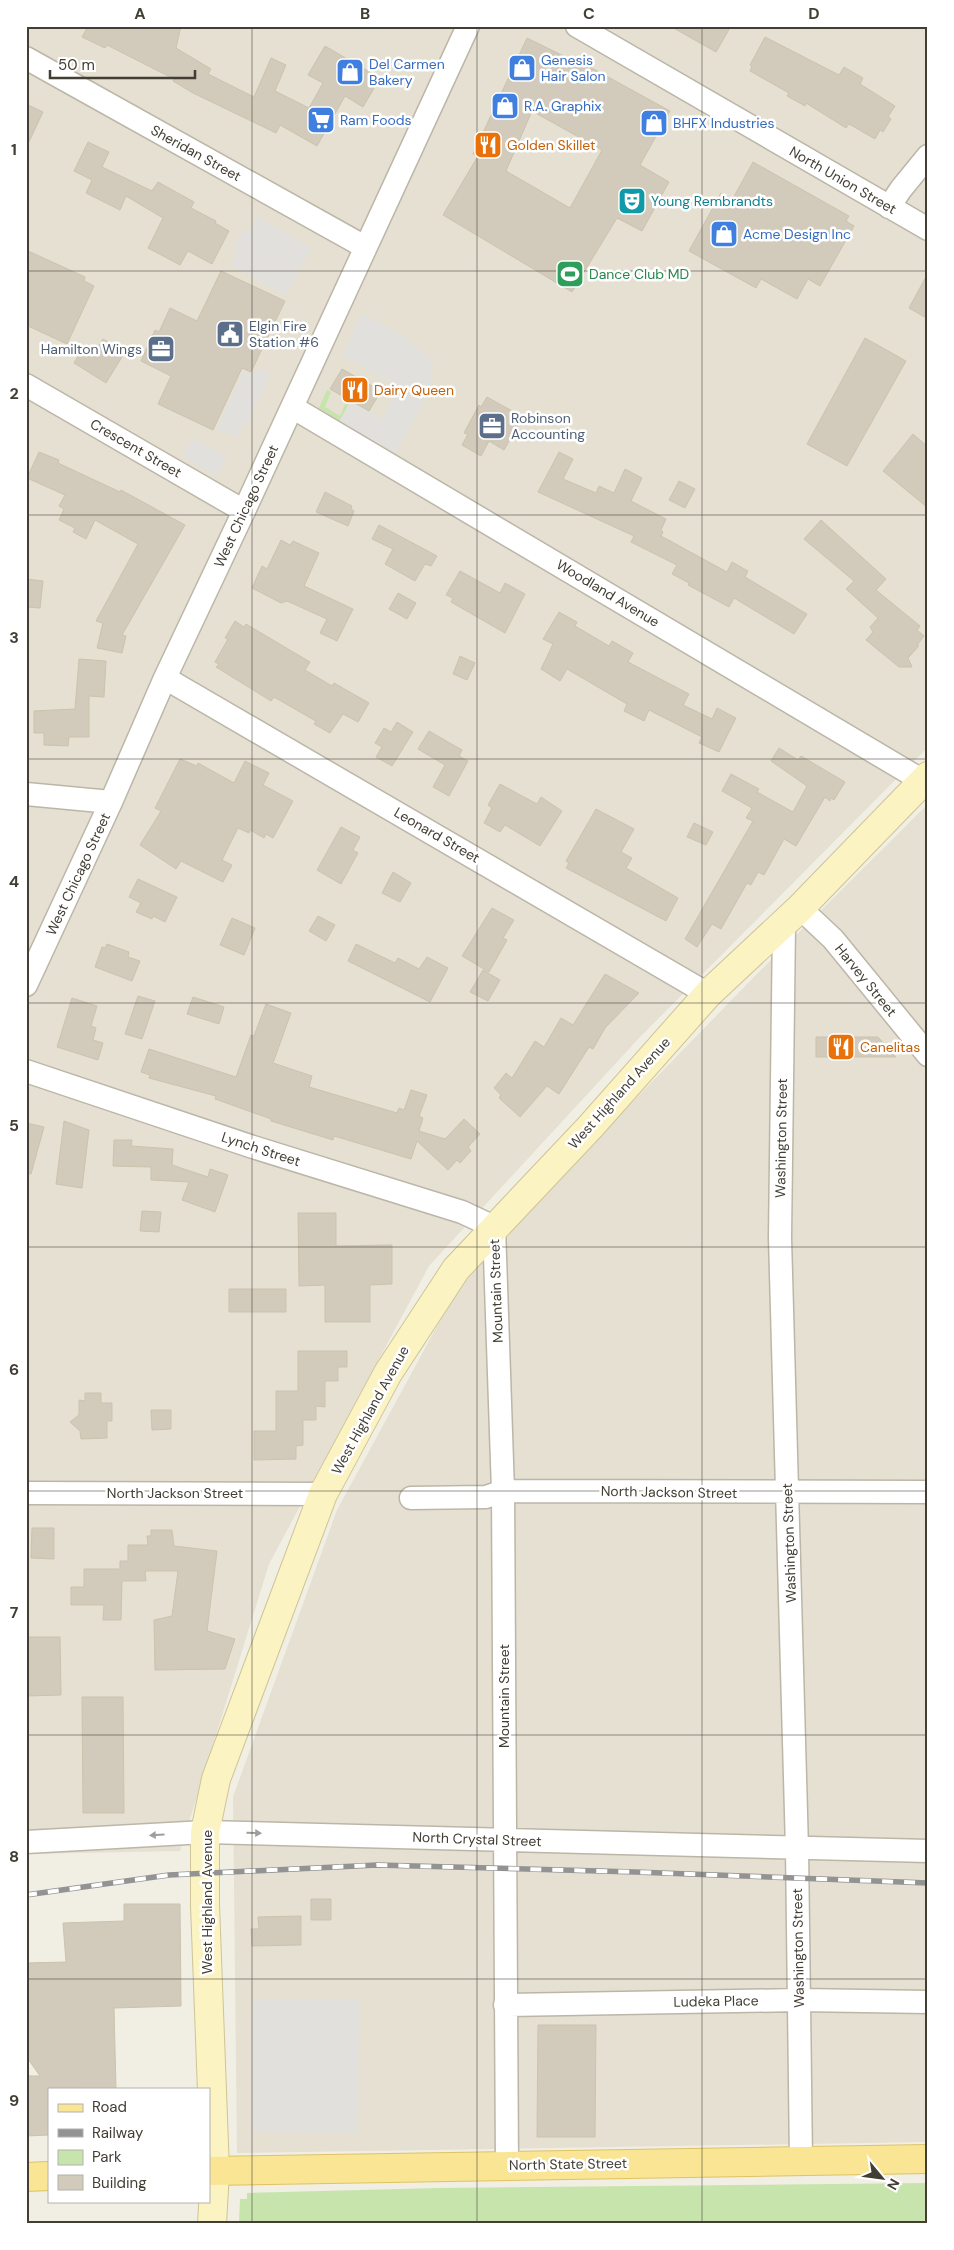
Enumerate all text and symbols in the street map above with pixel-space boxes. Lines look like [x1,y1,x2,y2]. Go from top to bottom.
text: A [134,3,146,24]
text: B [360,3,370,24]
text: C [583,3,595,24]
text: D [808,3,820,24]
scale bar [50,48,195,80]
place label: Genesis Hair Salon [541,51,606,85]
shop icon: Genesis Hair Salon [507,53,537,83]
text: 50 m [58,55,95,75]
place label: Del Carmen Bakery [369,55,445,89]
shop icon: Del Carmen Bakery [335,57,365,87]
shop icon: R.A. Graphix [490,91,520,121]
place label: R.A. Graphix [524,97,601,115]
supermarket icon: Ram Foods [306,105,336,135]
shop icon: BHFX Industries [639,108,669,138]
place label: Ram Foods [340,111,412,129]
place label: BHFX Industries [673,114,774,132]
street label: Sheridan Street [148,121,244,185]
restaurant icon: Golden Skillet [473,130,503,160]
place label: Golden Skillet [507,136,596,154]
text: 1 [11,139,17,160]
street label: North Union Street [786,142,900,218]
theatre icon: Young Rembrandts [617,186,647,216]
place label: Young Rembrandts [651,192,773,210]
shop icon: Acme Design Inc [709,219,739,249]
place label: Acme Design Inc [743,225,851,243]
sports icon: Dance Club MD [555,259,585,289]
place label: Dance Club MD [589,265,689,283]
place label: Elgin Fire Station #6 [249,317,319,351]
public building icon: Elgin Fire Station #6 [215,319,245,349]
office icon: Hamilton Wings [146,334,176,364]
place label: Hamilton Wings [41,340,142,358]
restaurant icon: Dairy Queen [340,375,370,405]
place label: Dairy Queen [374,381,454,399]
text: 2 [9,383,19,404]
place label: Robinson Accounting [511,409,585,443]
office icon: Robinson Accounting [477,411,507,441]
street label: Crescent Street [87,414,185,482]
street label: West Chicago Street [210,442,282,570]
street label: Woodland Avenue [553,555,663,631]
text: 3 [9,627,19,648]
street label: Leonard Street [391,803,483,867]
street label: West Chicago Street [42,810,114,938]
text: 4 [9,871,19,892]
street label: Harvey Street [831,940,901,1020]
restaurant icon: Canelitas [826,1032,856,1062]
street label: West Highland Avenue [564,1033,674,1153]
place label: Canelitas [860,1038,920,1056]
street label: Washington Street [771,1078,791,1198]
text: 5 [9,1115,19,1136]
street label: Lynch Street [219,1128,303,1170]
street label: Mountain Street [485,1239,507,1343]
street label: West Highland Avenue [327,1342,413,1477]
text: 6 [9,1359,19,1380]
street label: North Jackson Street [601,1482,737,1502]
street label: Washington Street [778,1483,800,1603]
street label: North Jackson Street [107,1484,243,1502]
text: 7 [10,1602,19,1623]
street label: Mountain Street [495,1644,513,1748]
street label: North Crystal Street [412,1828,542,1850]
one-way arrow [246,1829,262,1837]
street label: West Highland Avenue [198,1830,216,1974]
one-way arrow [149,1831,165,1839]
text: 8 [9,1846,19,1867]
street label: Washington Street [788,1888,808,2008]
street label: Ludeka Place [673,1991,759,2011]
legend [48,2088,210,2202]
text: 9 [9,2090,19,2111]
text: Road [92,2097,127,2117]
text: Railway [92,2123,144,2143]
text: Park [92,2147,122,2167]
north arrow [856,2152,906,2202]
street label: North State Street [509,2154,627,2174]
text: Building [92,2173,147,2193]
text: N [883,2175,904,2193]

